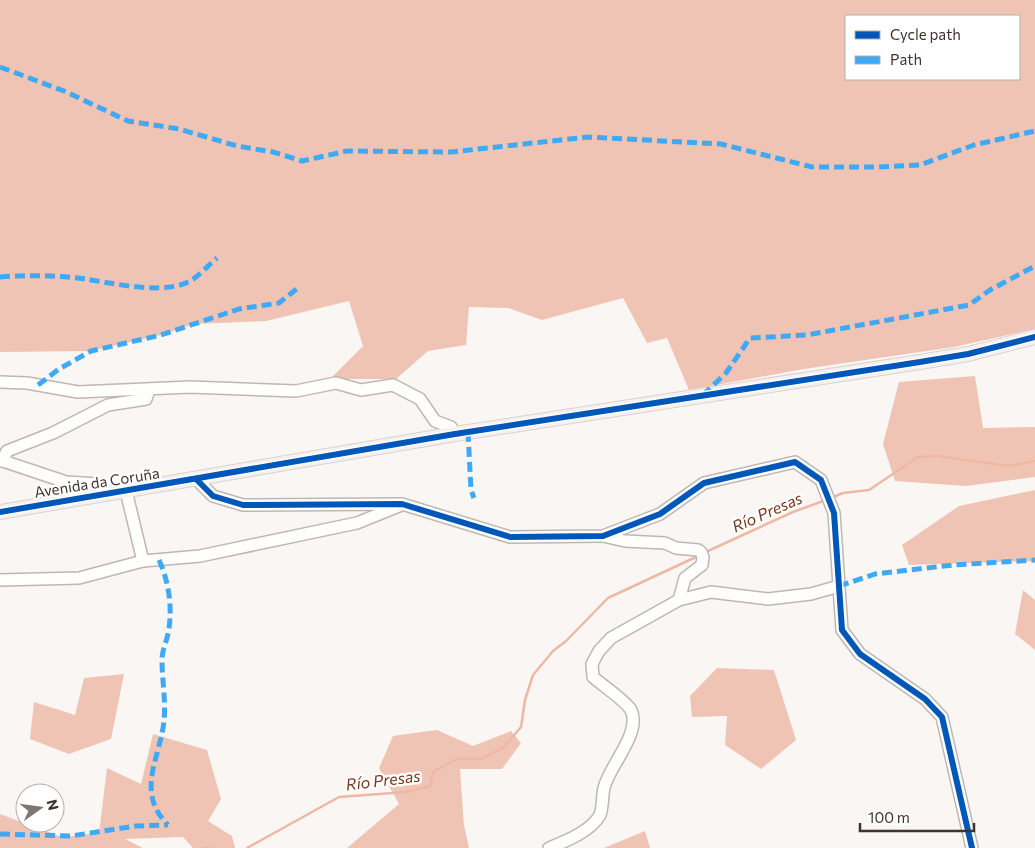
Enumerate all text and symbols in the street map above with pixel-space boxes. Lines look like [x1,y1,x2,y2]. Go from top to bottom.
legend [845,15,1020,80]
text: Cycle path [890,25,961,43]
text: Path [890,50,922,68]
street label: Avenida da Coruña [33,463,161,501]
water label: Río Presas [729,488,805,535]
water label: Río Presas [345,766,421,794]
north arrow [15,783,65,833]
text: N [44,798,63,812]
scale bar [860,800,974,832]
text: 100 m [868,808,910,826]

